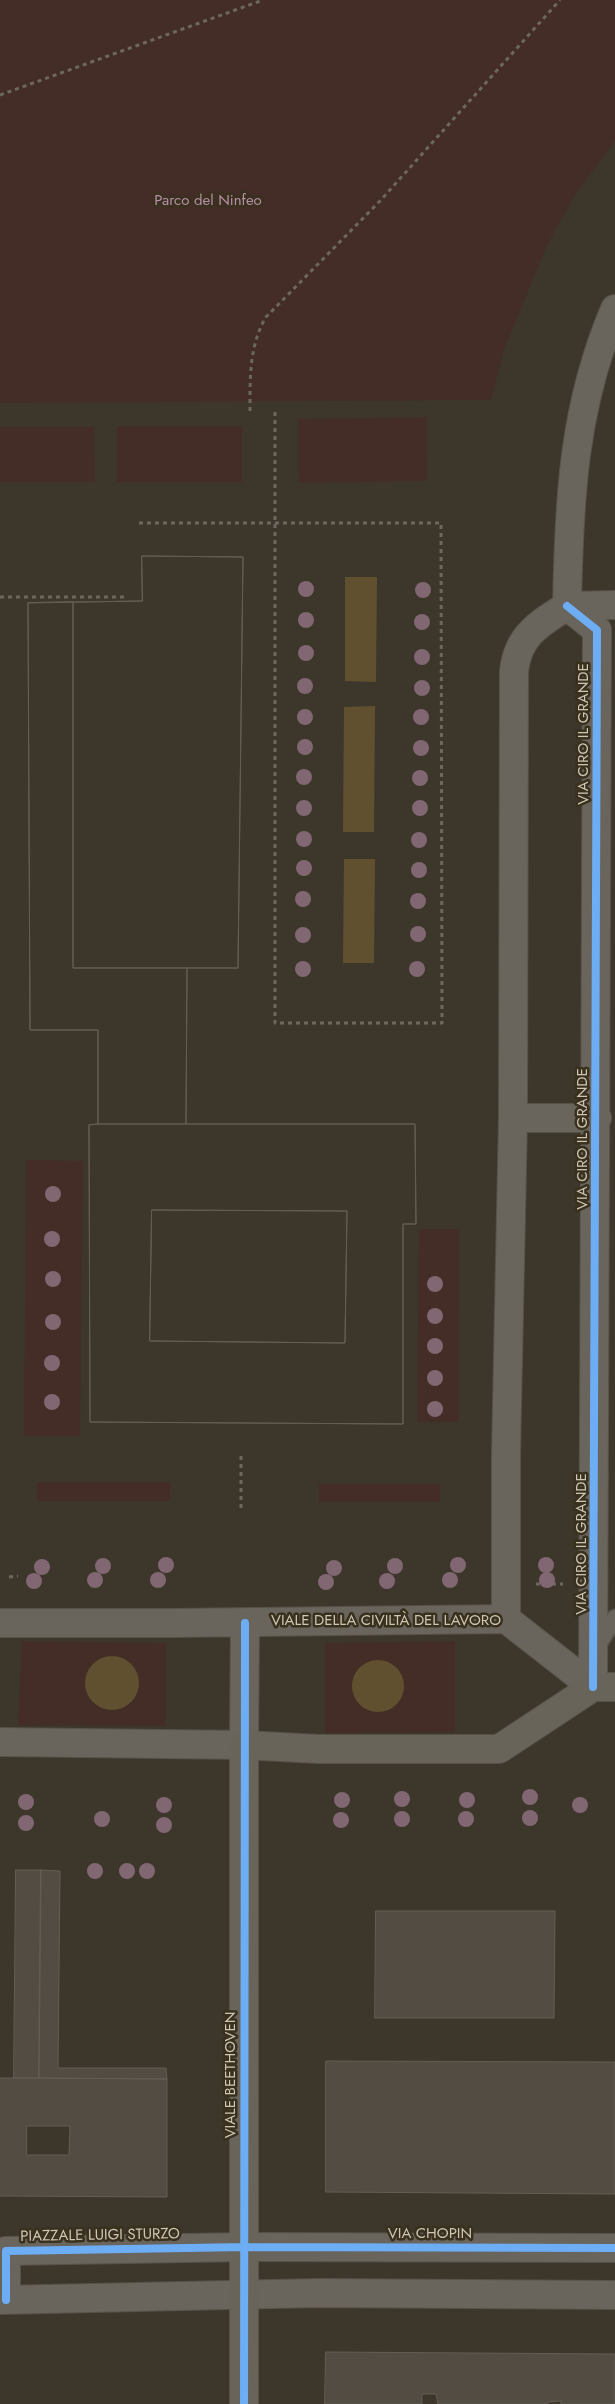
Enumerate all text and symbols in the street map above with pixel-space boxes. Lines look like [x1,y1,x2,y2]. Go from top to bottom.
park label: Parco del Ninfeo [154,192,262,210]
street label: VIA CIRO IL GRANDE [575,663,593,805]
street label: VIA CIRO IL GRANDE [574,1068,592,1210]
street label: VIA CIRO IL GRANDE [573,1473,591,1615]
street label: VIALE DELLA CIVILTÀ DEL LAVORO [271,1612,501,1630]
street label: VIALE BEETHOVEN [222,2012,240,2138]
street label: VIA CHOPIN [388,2225,472,2243]
street label: PIAZZALE LUIGI STURZO [20,2226,180,2246]

